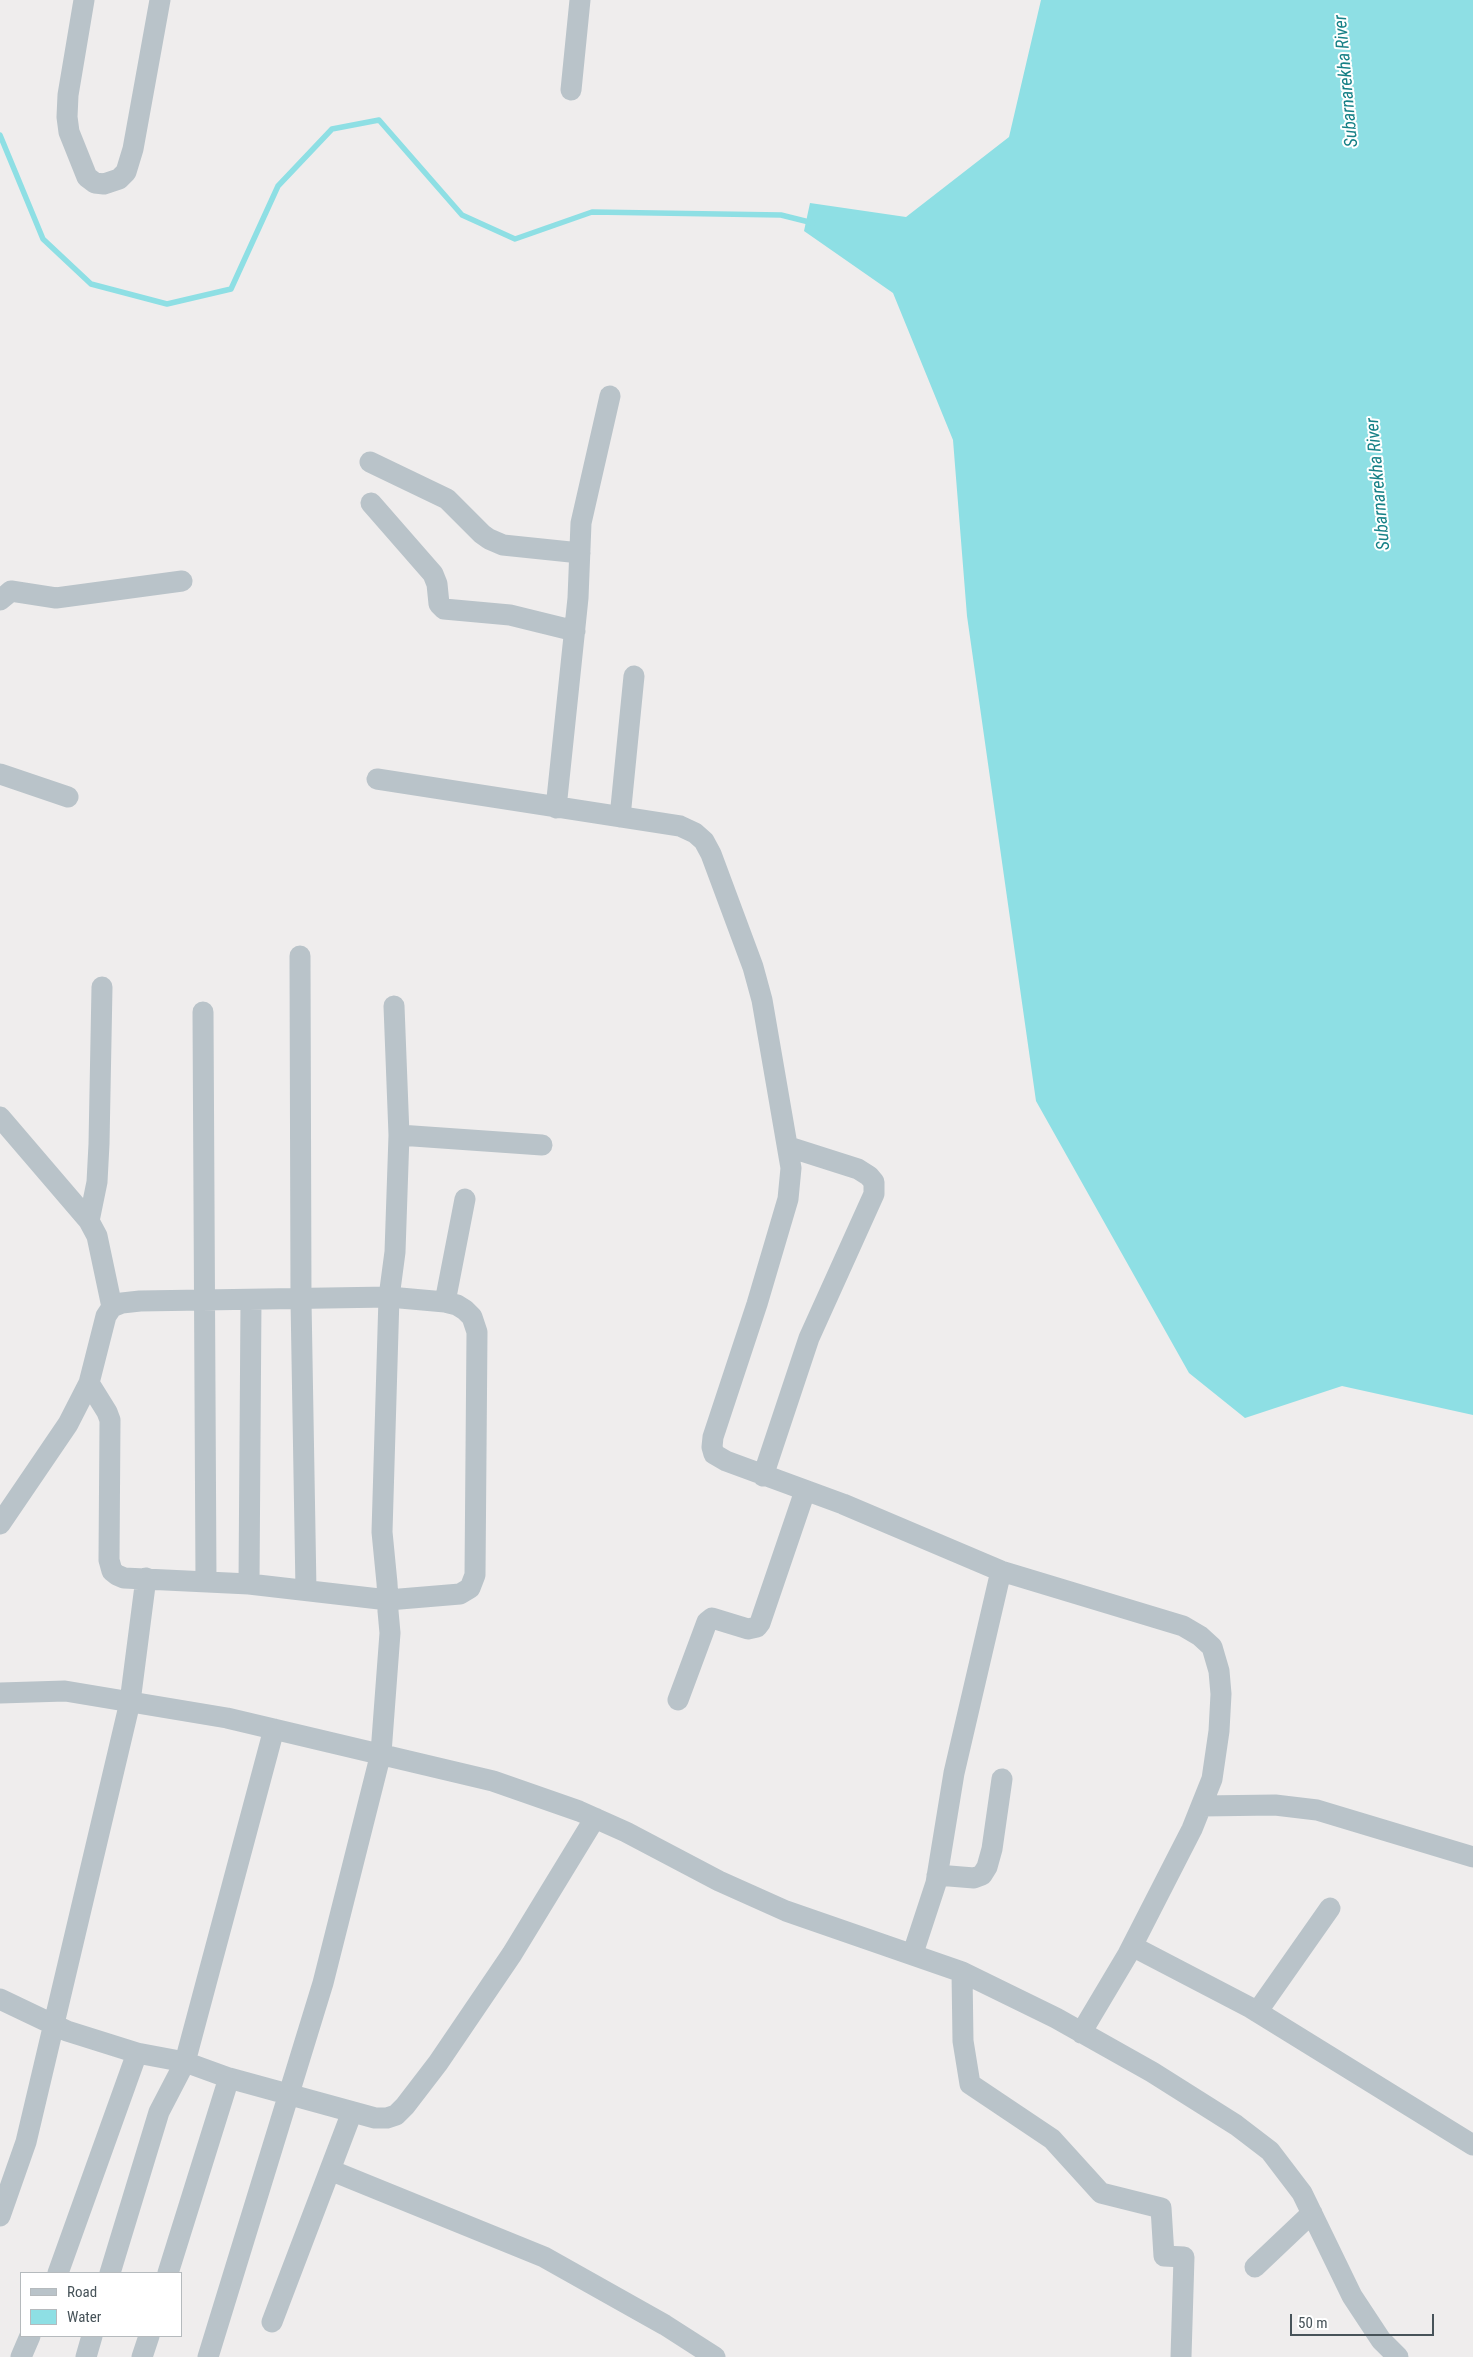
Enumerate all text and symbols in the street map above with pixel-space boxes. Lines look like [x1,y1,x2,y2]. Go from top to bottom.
water label: Subarnarekha River [1330,14,1364,148]
water label: Subarnarekha River [1362,417,1396,551]
legend [20,2272,182,2337]
text: Road [67,2283,97,2301]
scale bar [1293,2304,1437,2336]
text: Water [67,2308,101,2326]
text: 50 m [1298,2314,1328,2332]

